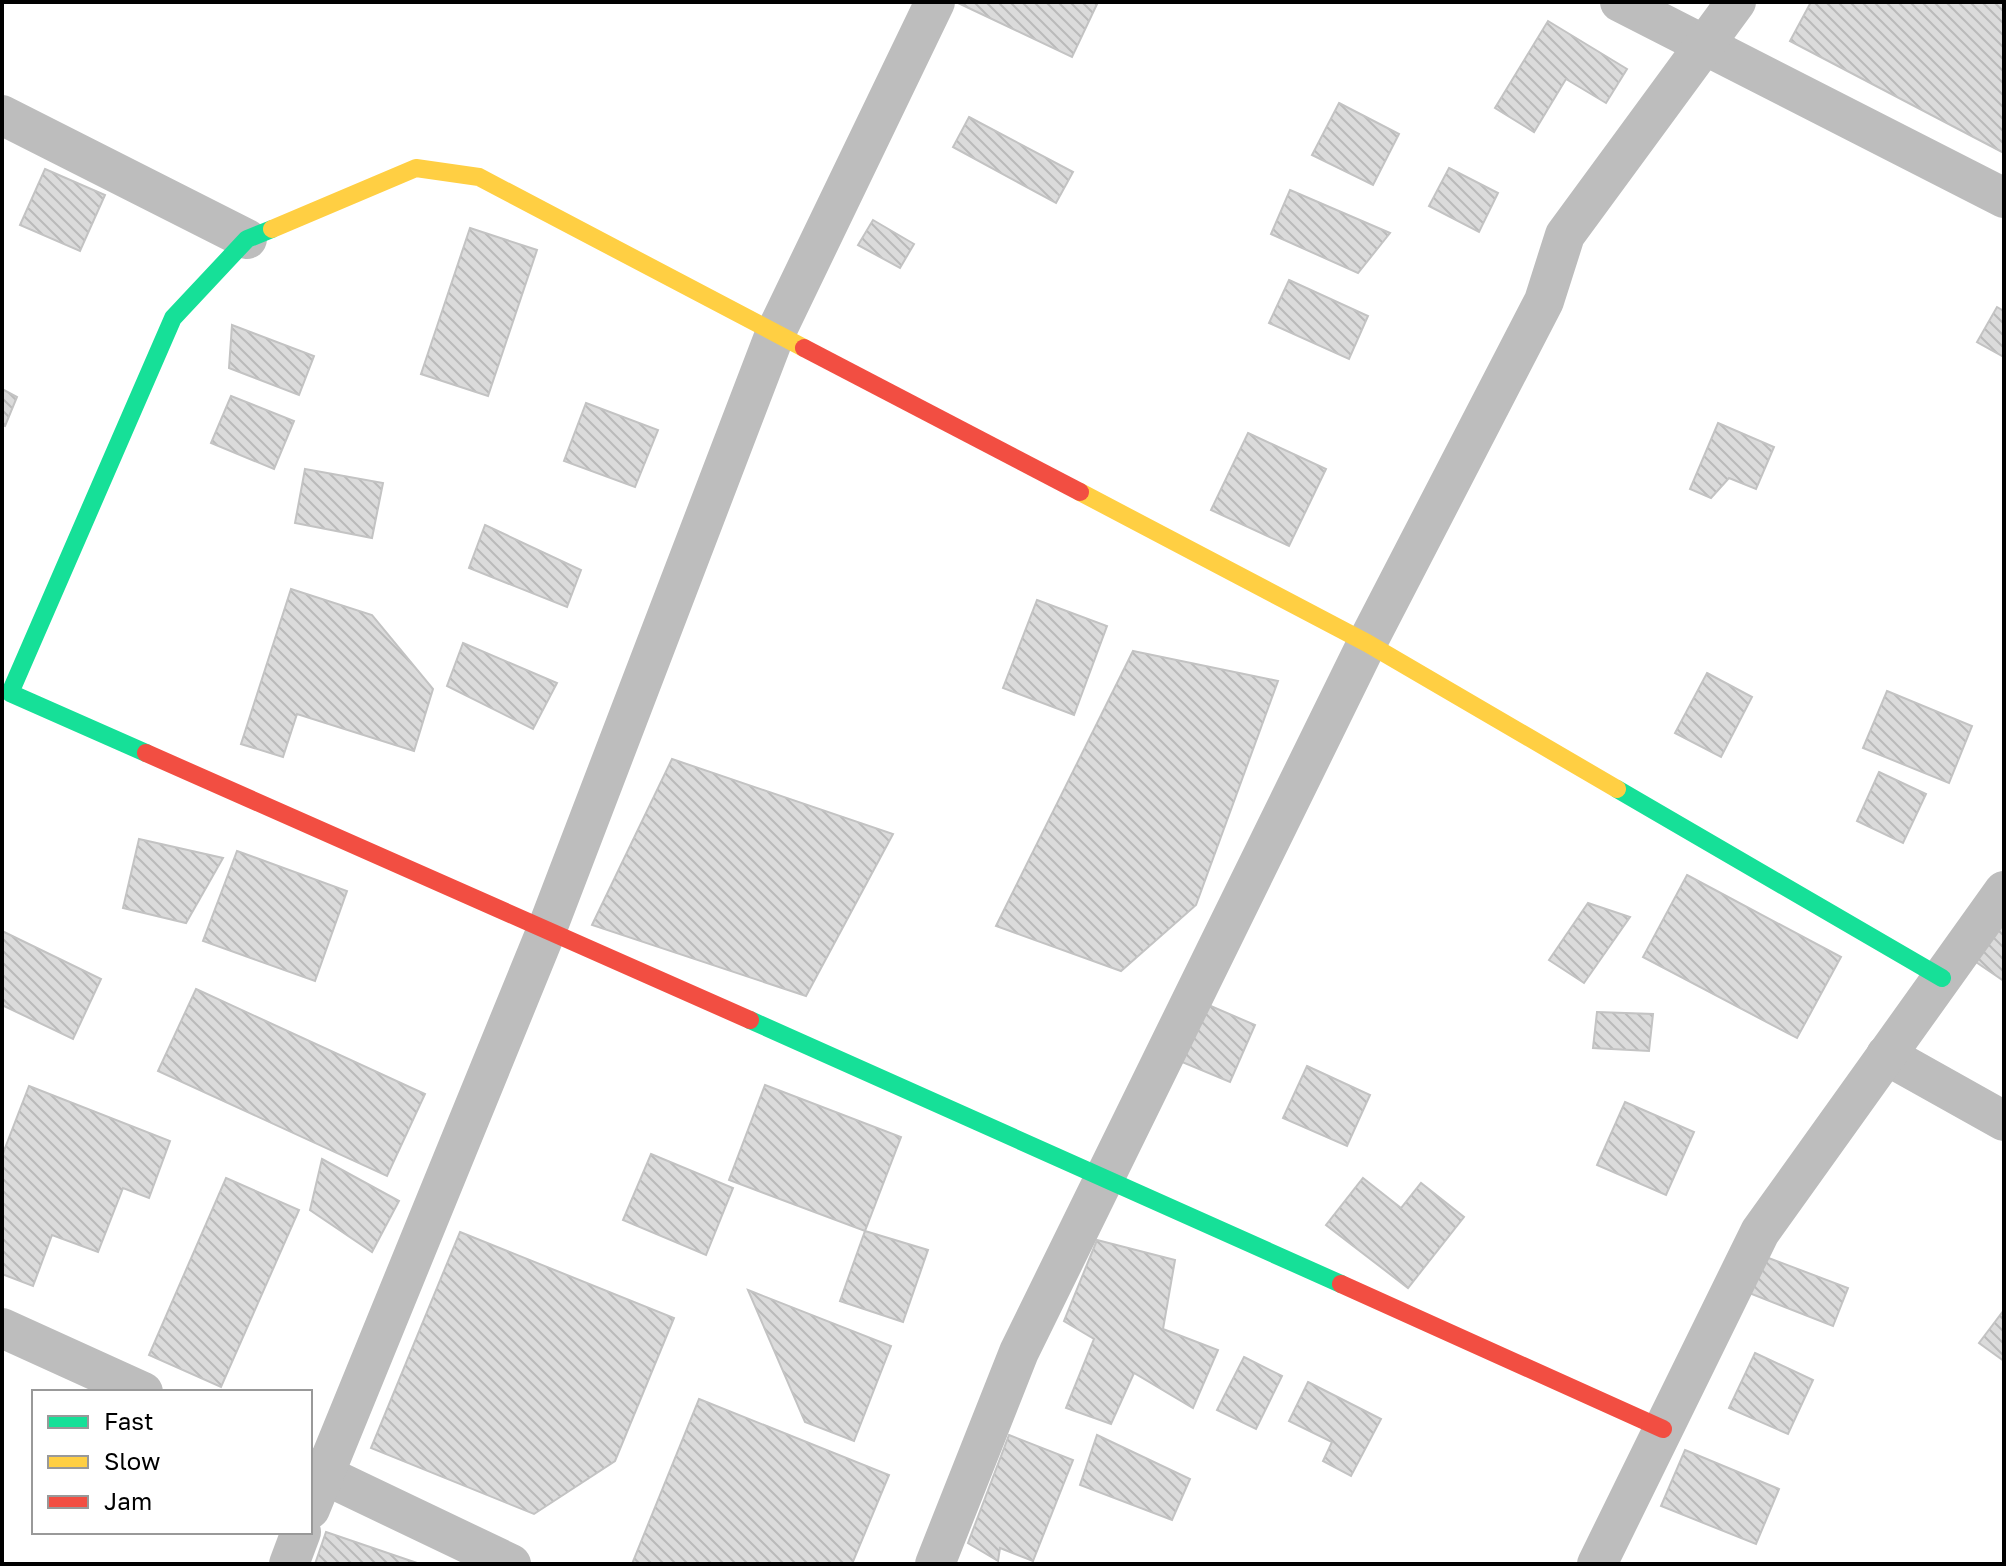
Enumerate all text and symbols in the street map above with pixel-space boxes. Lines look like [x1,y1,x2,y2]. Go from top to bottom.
legend [32,1390,312,1534]
text: Fast [104,1406,154,1435]
text: Slow [104,1446,160,1475]
text: Jam [104,1486,152,1515]

